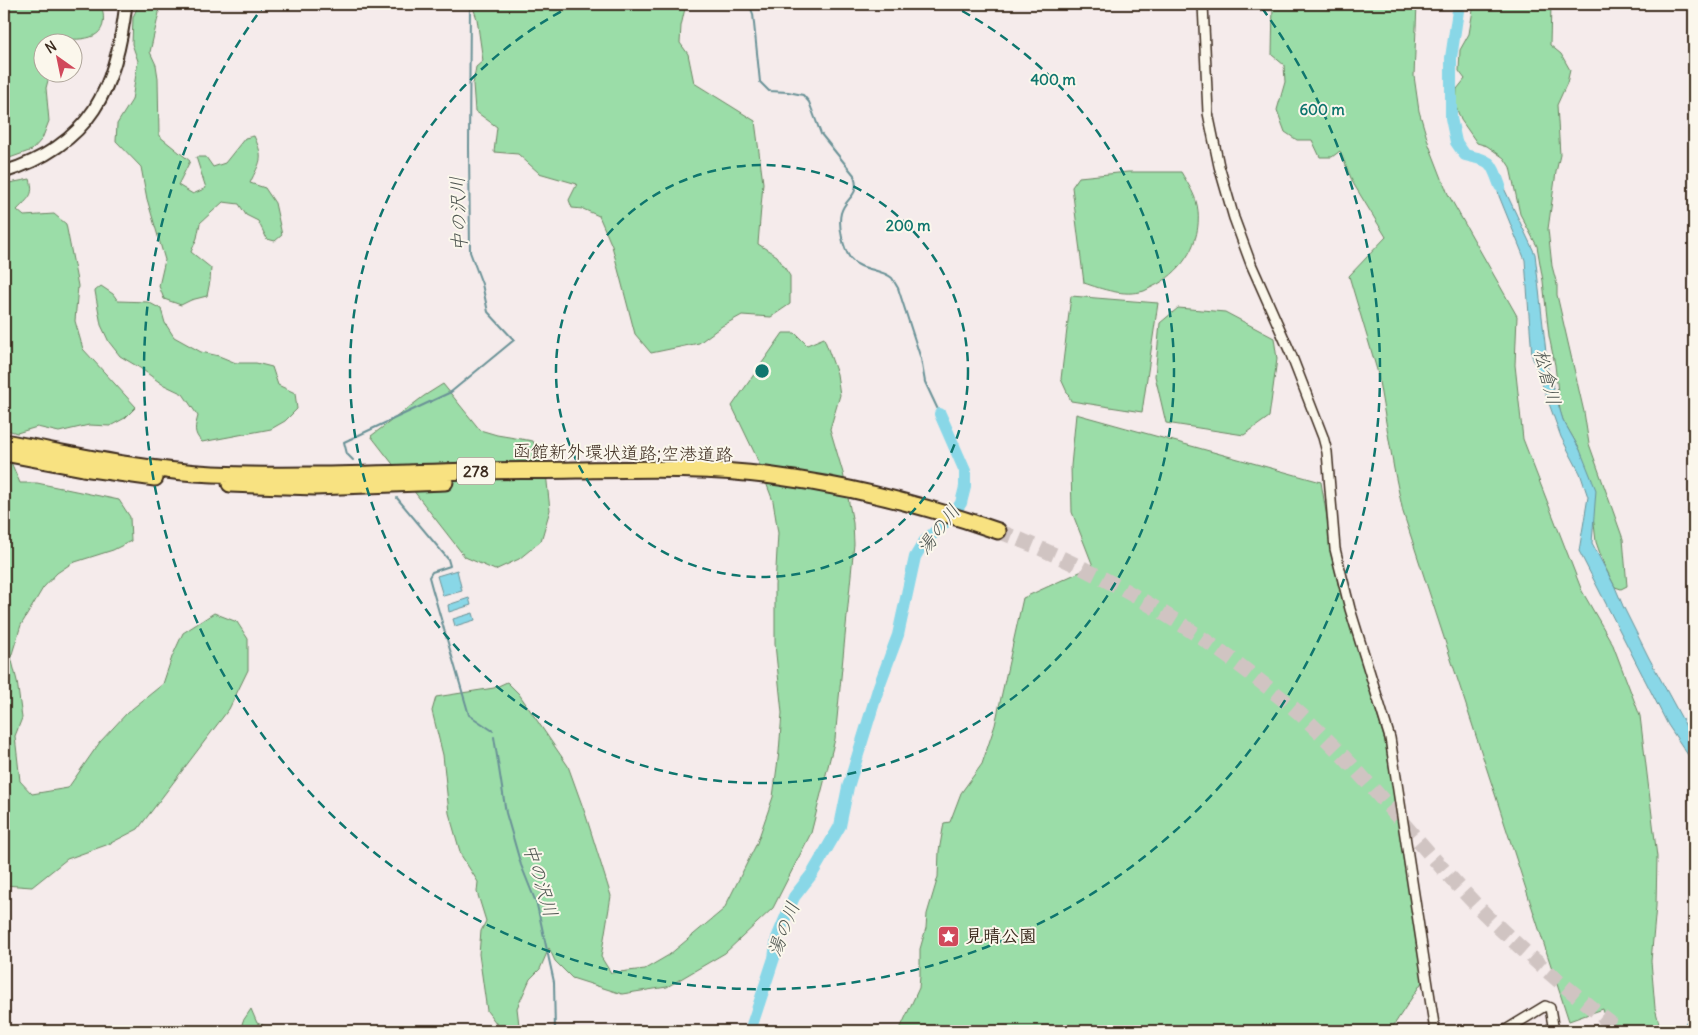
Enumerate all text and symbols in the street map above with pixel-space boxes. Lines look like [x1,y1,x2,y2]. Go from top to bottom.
north arrow [32,32,82,82]
text: N [42,37,60,57]
text: 400 m [1030,70,1076,89]
text: 600 m [1299,100,1345,119]
water label: 中の沢川 [445,176,471,252]
text: 200 m [886,216,930,235]
water label: 松倉川 [1529,346,1567,408]
centre of rings [753,362,771,380]
street label: 函館新外環状道路;空港道路 [513,439,733,466]
road number: 278 [457,458,495,484]
water label: 湯の川 [911,499,965,559]
water label: 中の沢川 [518,840,564,920]
water label: 湯の川 [762,898,804,960]
place icon: 見晴公園 [937,924,961,948]
place label: 見晴公園 [965,924,1037,947]

